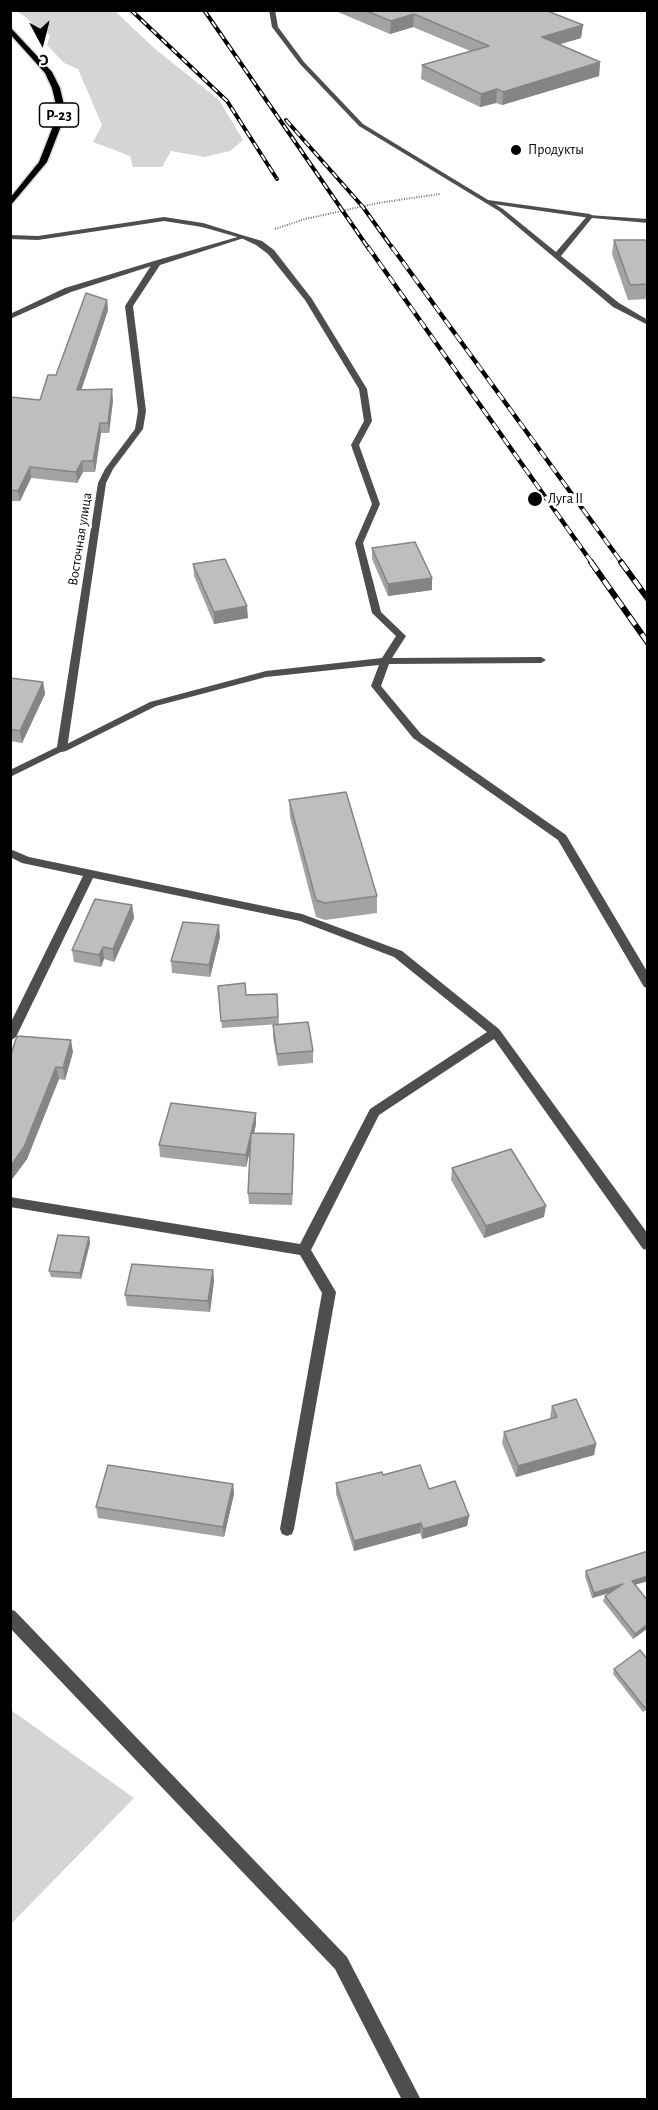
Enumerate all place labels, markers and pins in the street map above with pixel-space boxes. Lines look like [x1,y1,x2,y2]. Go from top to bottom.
place label: Продукты [528,142,584,158]
marker: Продукты [509,143,523,157]
marker: Луга II [526,490,544,508]
place label: Луга II [548,491,583,507]

